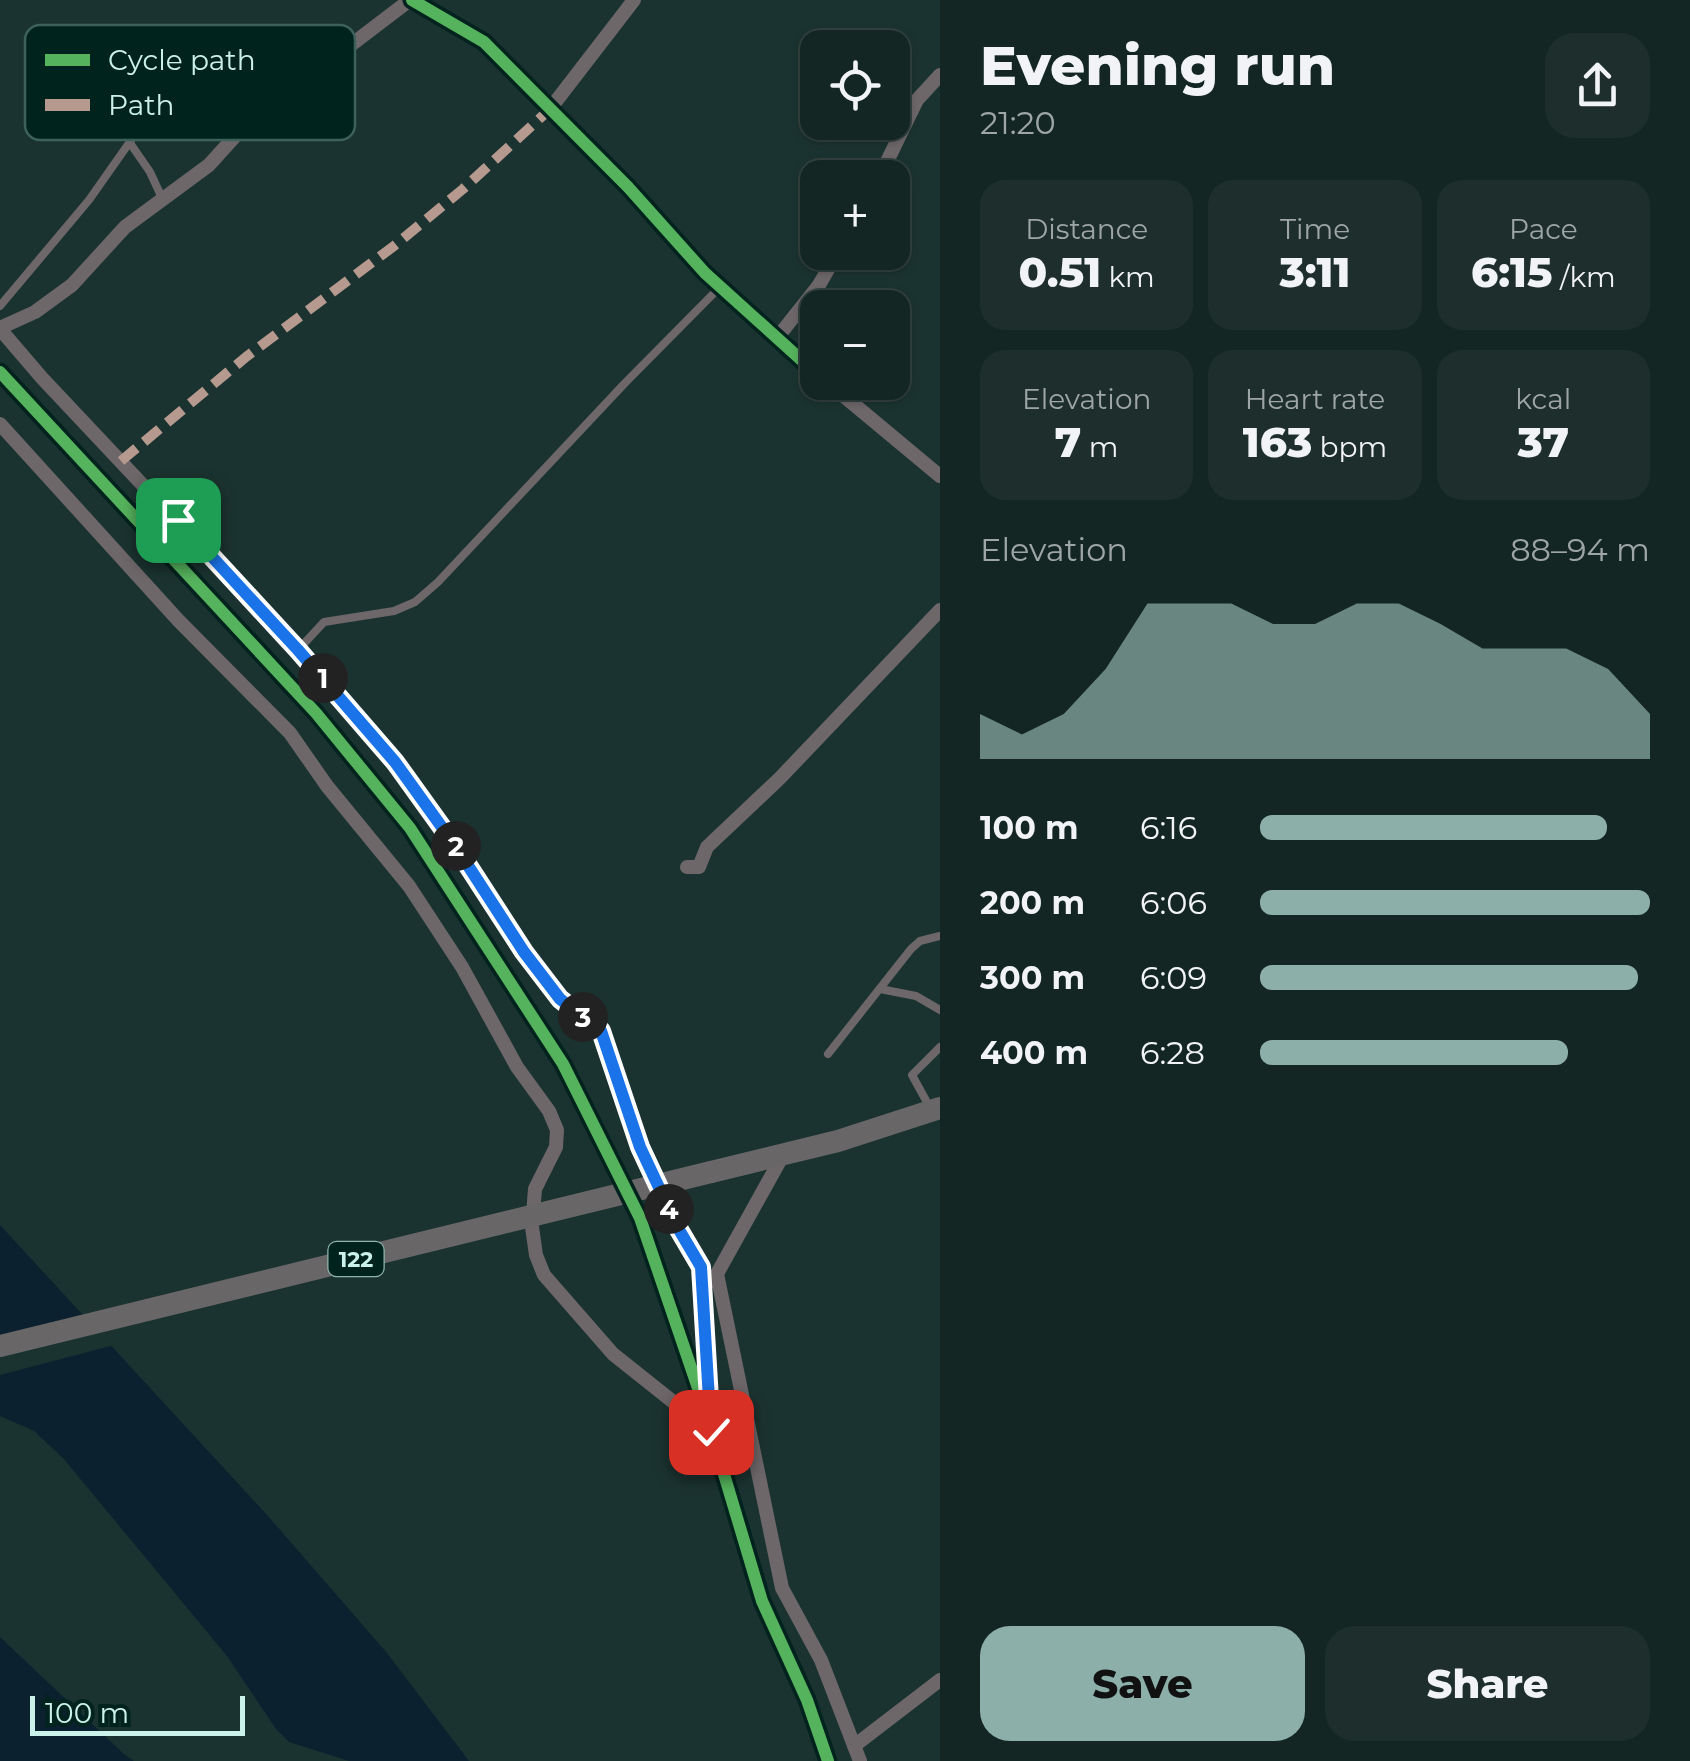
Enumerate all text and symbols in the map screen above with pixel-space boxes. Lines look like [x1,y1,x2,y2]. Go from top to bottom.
legend [25,25,355,140]
map controls [800,30,910,400]
button: locate [800,30,910,140]
text: Evening run [980,32,1335,99]
button: share [1545,33,1650,138]
text: Cycle path [108,43,256,77]
text: Path [108,88,175,122]
text: 21:20 [980,103,1056,142]
button: + [800,160,910,270]
text: Distance [1025,212,1148,246]
text: Time [1280,212,1350,246]
text: Pace [1509,212,1578,246]
text: 0.51 [1019,246,1101,298]
text: 3:11 [1279,246,1351,298]
text: 6:15 [1471,246,1553,298]
text: km [1101,260,1155,294]
text: /km [1553,260,1616,294]
button: − [800,290,910,400]
text: Elevation [1022,382,1151,416]
text: Heart rate [1245,382,1385,416]
text: kcal [1515,382,1571,416]
text: 7 [1055,416,1081,468]
text: 163 [1243,416,1312,468]
text: 37 [1518,416,1569,468]
text: m [1081,430,1118,464]
text: bpm [1312,430,1387,464]
pin [136,478,221,563]
icon: arrive [151,493,206,548]
text: Elevation [980,530,1128,569]
text: 88–94 m [1510,530,1650,569]
pin: 1 [298,653,348,703]
text: 1 [318,661,328,695]
text: 100 m [980,808,1079,847]
text: 6:16 [1140,808,1197,847]
pin: 2 [431,821,481,871]
text: 2 [448,829,464,863]
text: 200 m [980,883,1085,922]
text: 6:06 [1140,883,1207,922]
text: 300 m [980,958,1085,997]
text: 6:09 [1140,958,1207,997]
pin: 3 [558,992,608,1042]
text: 3 [575,1000,591,1034]
text: 400 m [980,1033,1088,1072]
text: 6:28 [1140,1033,1205,1072]
pin: 4 [644,1184,694,1234]
text: 4 [659,1192,679,1226]
road number: 122 [328,1242,384,1276]
pin [669,1390,754,1475]
icon: check [684,1405,739,1460]
button: Save [980,1626,1305,1741]
button: Share [1325,1626,1650,1741]
scale bar [30,1691,245,1736]
text: 100 m [45,1696,129,1730]

